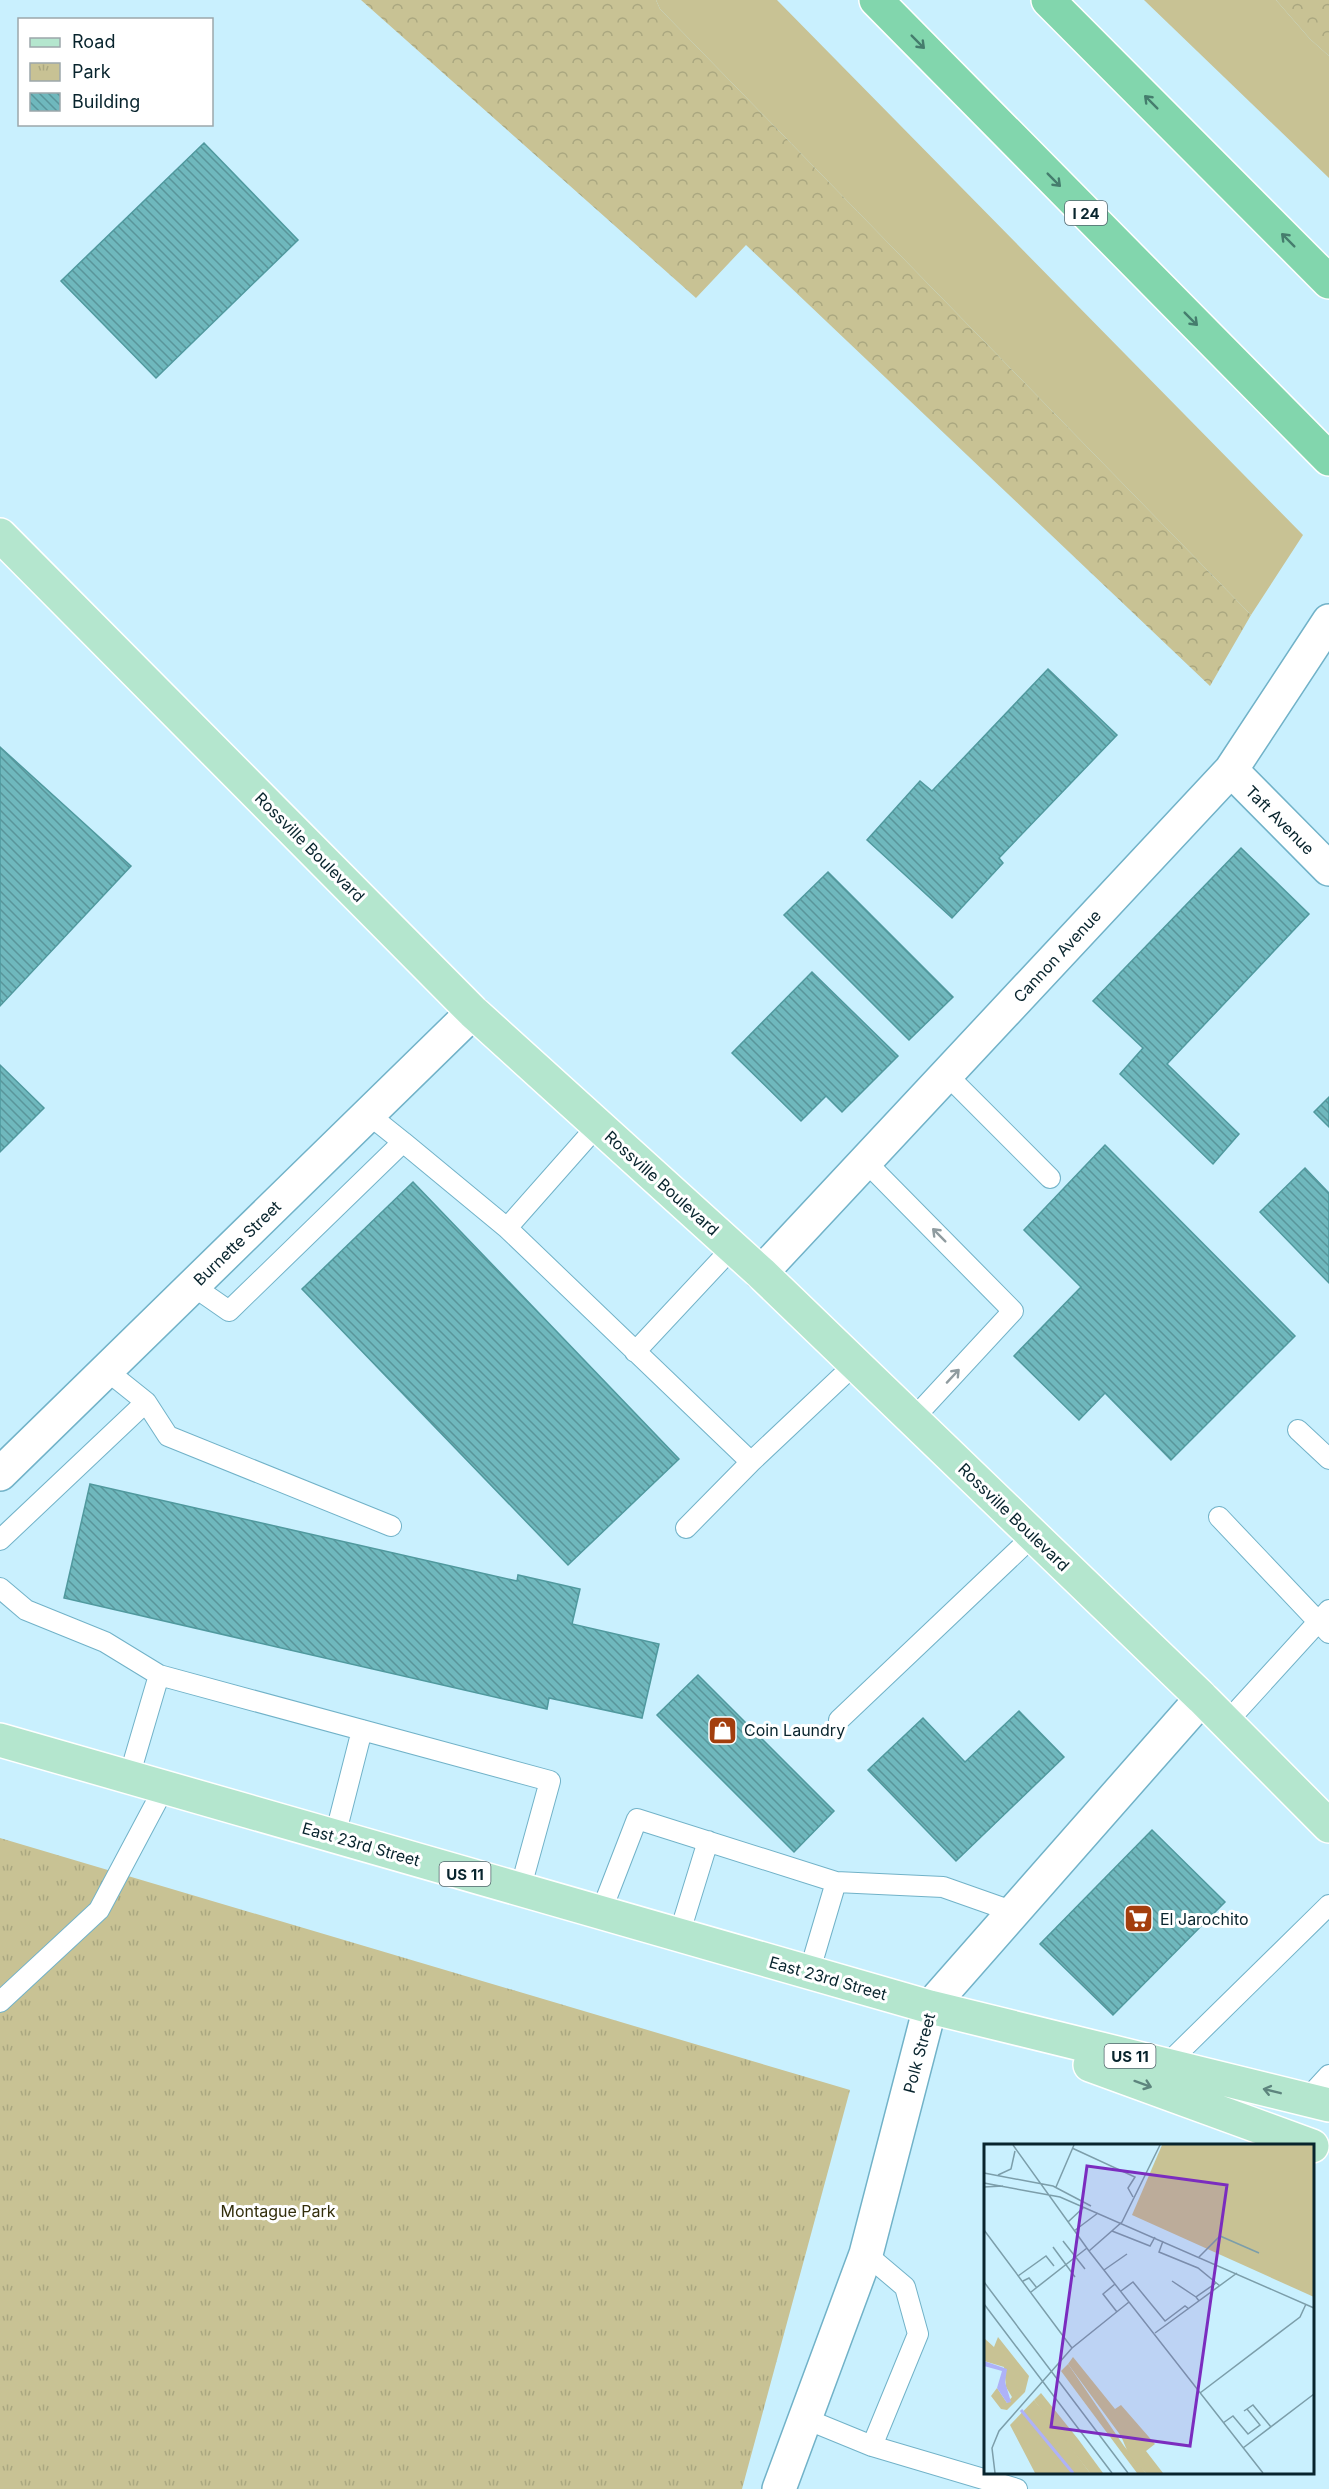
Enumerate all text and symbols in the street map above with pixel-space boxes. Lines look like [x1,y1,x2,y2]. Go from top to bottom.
legend [18,18,213,126]
text: Road [72,31,115,52]
one-way arrow [910,34,925,49]
text: Park [72,61,111,82]
text: Building [72,91,140,112]
one-way arrow [1143,94,1158,109]
one-way arrow [1047,173,1062,188]
road number: I 24 [1065,201,1107,225]
one-way arrow [1280,233,1295,248]
one-way arrow [1184,312,1199,327]
street label: Taft Avenue [1241,781,1319,859]
street label: Rossville Boulevard [251,788,369,906]
street label: Cannon Avenue [1009,906,1105,1006]
street label: Rossville Boulevard [601,1126,723,1240]
street label: Burnette Street [189,1196,285,1290]
one-way arrow [931,1228,946,1243]
one-way arrow [946,1369,960,1384]
street label: Rossville Boulevard [954,1459,1074,1575]
shop icon: Coin Laundry [707,1714,739,1746]
place label: Coin Laundry [744,1720,845,1740]
street label: East 23rd Street [300,1818,422,1870]
road number: US 11 [440,1862,490,1886]
supermarket icon: El Jarochito [1123,1903,1155,1935]
place label: El Jarochito [1160,1909,1249,1929]
street label: East 23rd Street [767,1952,889,2004]
street label: Polk Street [899,2011,939,2095]
road number: US 11 [1104,2044,1156,2068]
one-way arrow [1133,2080,1152,2091]
one-way arrow [1263,2085,1282,2097]
inset map [984,2144,1314,2474]
park label: Montague Park [220,2201,336,2221]

